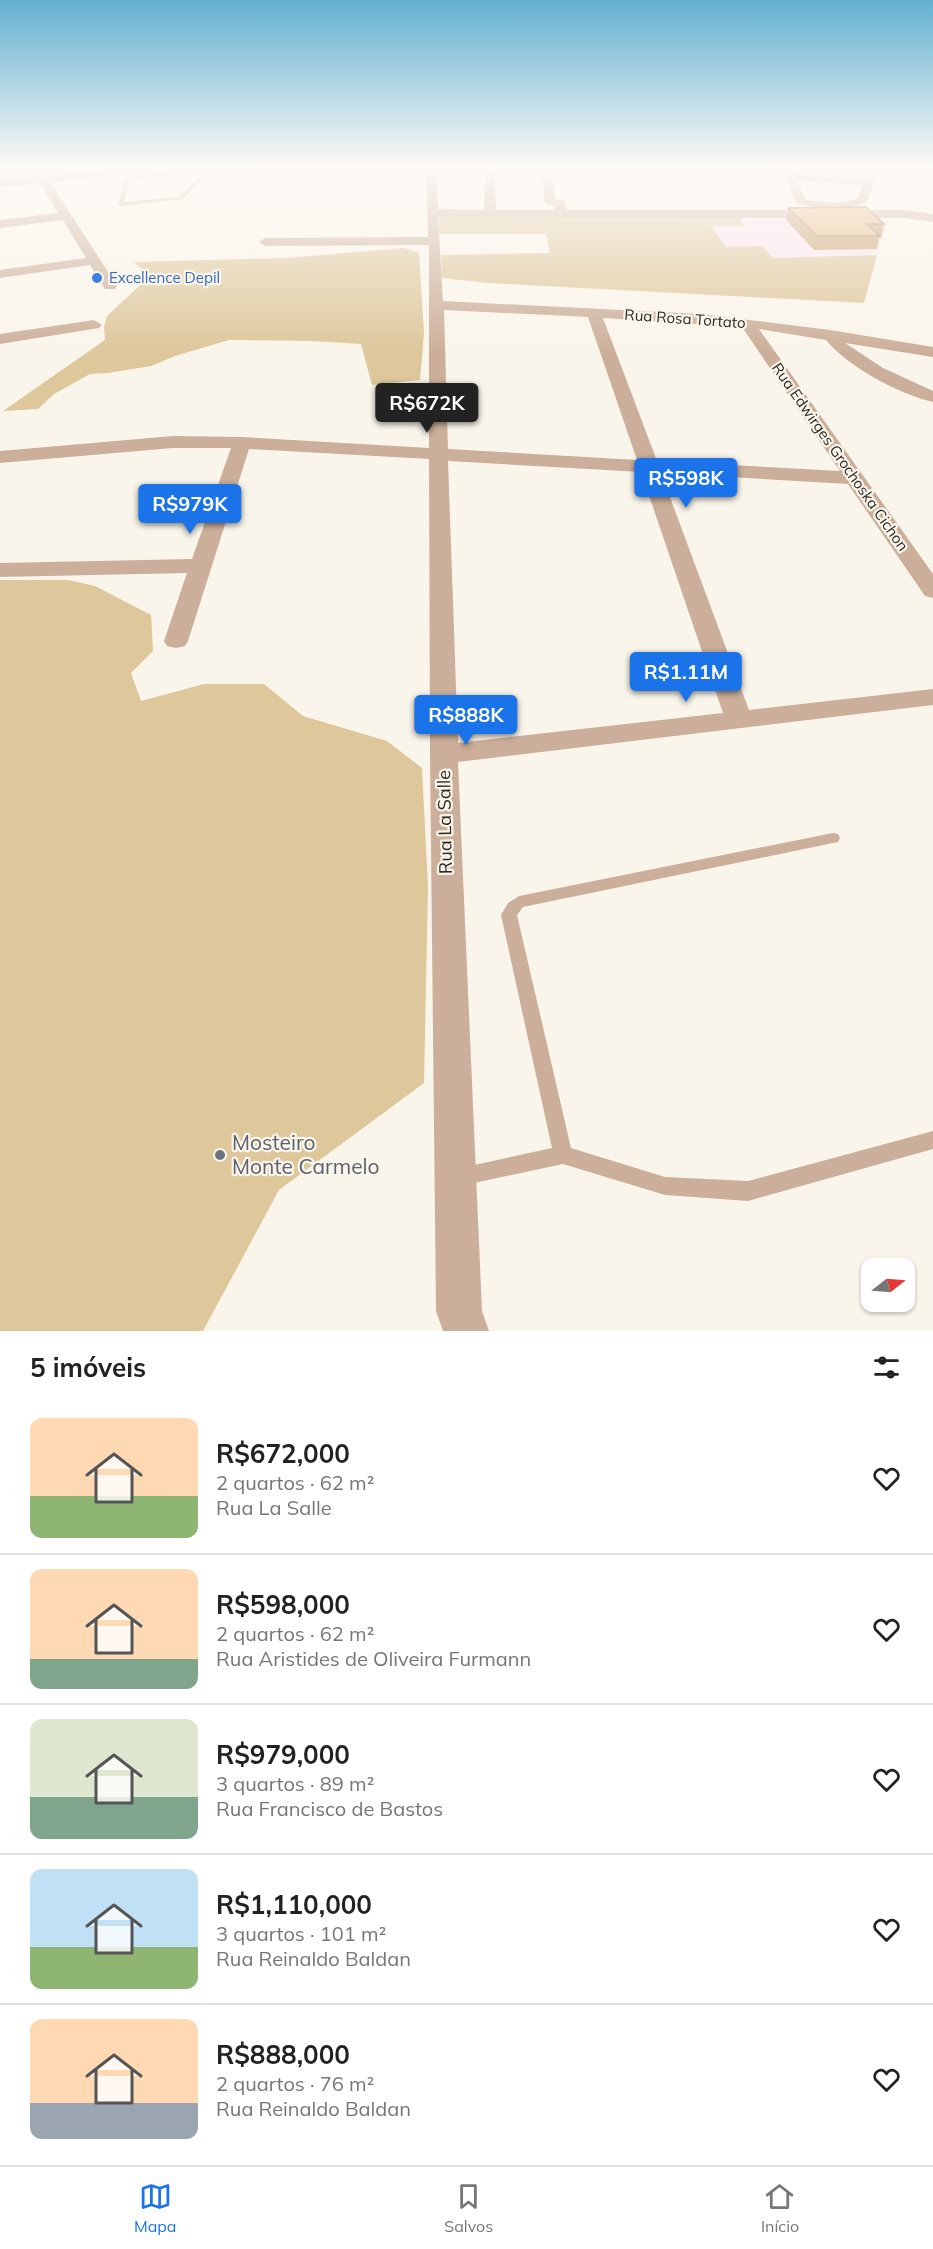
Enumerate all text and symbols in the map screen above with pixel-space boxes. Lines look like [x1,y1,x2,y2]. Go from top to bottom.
place label: Excellence Depil [109,268,220,287]
marker: Excellence Depil [90,271,104,285]
street label: Rua Rosa Tortato [624,305,746,332]
street label: Rua Edwirges Grochoska Cichon [768,359,913,554]
pin: R$672K [378,383,476,434]
text: R$672K [389,390,465,415]
pin: R$598K [637,458,735,509]
text: R$598K [648,465,724,490]
pin: R$979K [141,484,239,535]
text: R$979K [152,491,228,516]
pin: R$1.11M [631,652,741,703]
text: R$1.11M [644,659,728,684]
pin: R$888K [417,695,515,746]
text: R$888K [428,702,504,727]
street label: Rua La Salle [432,770,457,874]
place label: Mosteiro Monte Carmelo [232,1129,380,1179]
marker: Mosteiro Monte Carmelo [213,1148,227,1162]
north arrow [861,1258,915,1312]
map controls [861,1258,915,1312]
text: 5 imóveis [30,1351,146,1384]
icon: filters [870,1351,903,1384]
text: R$672,000 [216,1437,350,1470]
icon: home [78,1442,150,1514]
icon: heart [870,1462,903,1495]
text: 2 quartos · 62 m² [216,1470,374,1495]
text: Rua La Salle [216,1495,332,1520]
text: R$598,000 [216,1588,350,1621]
icon: home [78,1593,150,1665]
icon: heart [870,1613,903,1646]
text: 2 quartos · 62 m² [216,1621,374,1646]
text: Rua Aristides de Oliveira Furmann [216,1646,531,1671]
text: R$979,000 [216,1738,350,1771]
icon: home [78,1743,150,1815]
icon: heart [870,1763,903,1796]
text: 3 quartos · 89 m² [216,1771,374,1796]
text: Rua Francisco de Bastos [216,1796,443,1821]
text: R$1,110,000 [216,1888,372,1921]
icon: home [78,1893,150,1965]
icon: heart [870,1913,903,1946]
text: 3 quartos · 101 m² [216,1921,386,1946]
text: Rua Reinaldo Baldan [216,1946,411,1971]
text: R$888,000 [216,2038,350,2071]
icon: home [78,2043,150,2115]
icon: heart [870,2063,903,2096]
text: 2 quartos · 76 m² [216,2071,374,2096]
text: Rua Reinaldo Baldan [216,2096,411,2121]
tab: Mapa [134,2180,176,2236]
tab: Salvos [444,2180,493,2236]
tab: Início [761,2180,799,2236]

